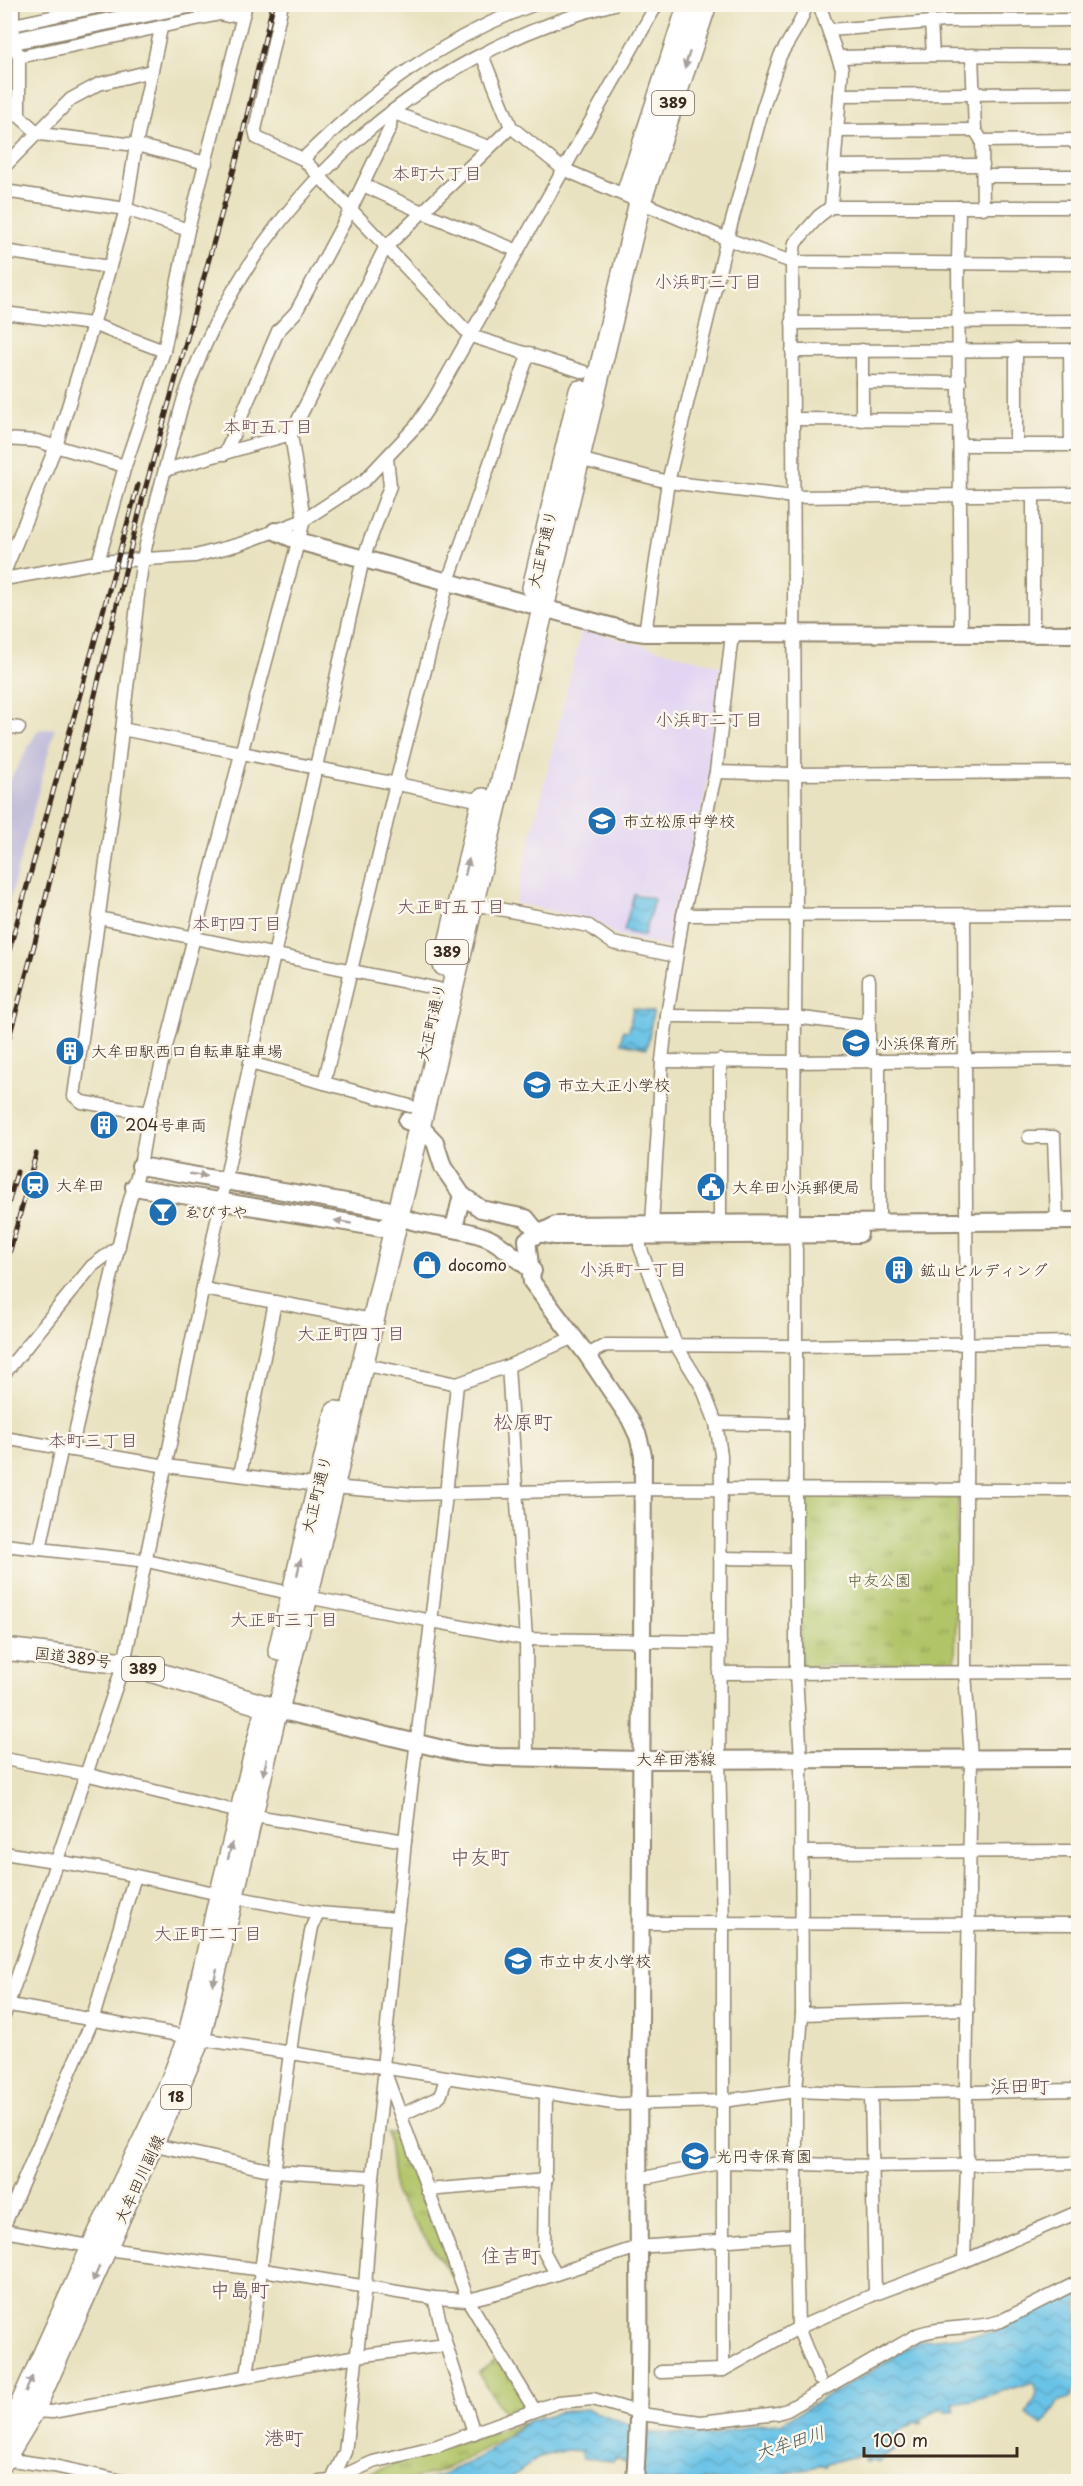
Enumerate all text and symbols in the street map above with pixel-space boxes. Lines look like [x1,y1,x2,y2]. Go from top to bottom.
one-way arrow [682,51,692,69]
road number: 389 [652,91,694,115]
district label: 本町六丁目 [392,159,482,186]
district label: 小浜町三丁目 [654,267,762,294]
district label: 本町五丁目 [223,412,313,439]
street label: 大正町通り [520,507,562,590]
district label: 小浜町二丁目 [655,705,763,732]
school or university icon: 市立松原中学校 [586,805,618,837]
place label: 市立松原中学校 [623,808,735,832]
one-way arrow [463,857,472,876]
district label: 大正町五丁目 [397,892,505,919]
district label: 本町四丁目 [192,909,282,936]
road number: 389 [426,940,468,964]
street label: 大正町通り [409,980,451,1063]
school or university icon: 小浜保育所 [840,1027,872,1059]
place label: 小浜保育所 [877,1030,957,1054]
building icon: 大牟田駅西口自転車駐車場 [54,1035,86,1067]
place label: 大牟田駅西口自転車駐車場 [91,1038,283,1062]
school or university icon: 市立大正小学校 [521,1069,553,1101]
place label: 市立大正小学校 [558,1072,670,1096]
building icon: 204号車両 [88,1109,120,1141]
place label: 204号車両 [125,1112,206,1136]
station icon: 大牟田 [19,1169,51,1201]
one-way arrow [188,1170,207,1179]
public building icon: 大牟田小浜郵便局 [695,1171,727,1203]
place label: 大牟田 [56,1172,104,1196]
place label: 大牟田小浜郵便局 [732,1174,860,1198]
bar icon: ゑびすや [147,1196,179,1228]
place label: ゑびすや [184,1199,248,1223]
one-way arrow [334,1217,353,1226]
shop icon: docomo [411,1249,443,1281]
place label: docomo [448,1252,507,1276]
building icon: 鉱山ビルディング [883,1254,915,1286]
district label: 小浜町一丁目 [579,1255,687,1282]
place label: 鉱山ビルディング [920,1257,1048,1281]
district label: 大正町四丁目 [297,1319,405,1346]
district label: 松原町 [493,1406,553,1436]
district label: 本町三丁目 [48,1426,138,1453]
street label: 大正町通り [294,1452,336,1535]
one-way arrow [294,1558,304,1577]
park label: 中友公園 [847,1567,911,1591]
district label: 大正町三丁目 [230,1605,338,1632]
street label: 国道389号 [33,1639,113,1673]
road number: 389 [122,1657,164,1681]
street label: 大牟田港線 [636,1746,716,1770]
one-way arrow [260,1758,270,1776]
one-way arrow [225,1841,235,1860]
district label: 中友町 [450,1841,510,1871]
district label: 大正町二丁目 [154,1919,262,1946]
school or university icon: 市立中友小学校 [502,1945,534,1977]
place label: 市立中友小学校 [539,1948,651,1972]
one-way arrow [210,1968,220,1986]
district label: 浜田町 [990,2070,1050,2100]
road number: 18 [161,2085,191,2109]
street label: 大牟田川副線 [107,2130,169,2227]
school or university icon: 光円寺保育園 [679,2140,711,2172]
place label: 光円寺保育園 [716,2143,812,2167]
district label: 住吉町 [481,2240,541,2270]
one-way arrow [91,2265,100,2283]
district label: 中島町 [210,2274,270,2304]
one-way arrow [24,2376,33,2393]
water label: 大牟田川 [751,2418,828,2466]
scale bar [864,2420,1017,2458]
district label: 港町 [264,2422,304,2452]
text: 100 m [873,2426,928,2453]

